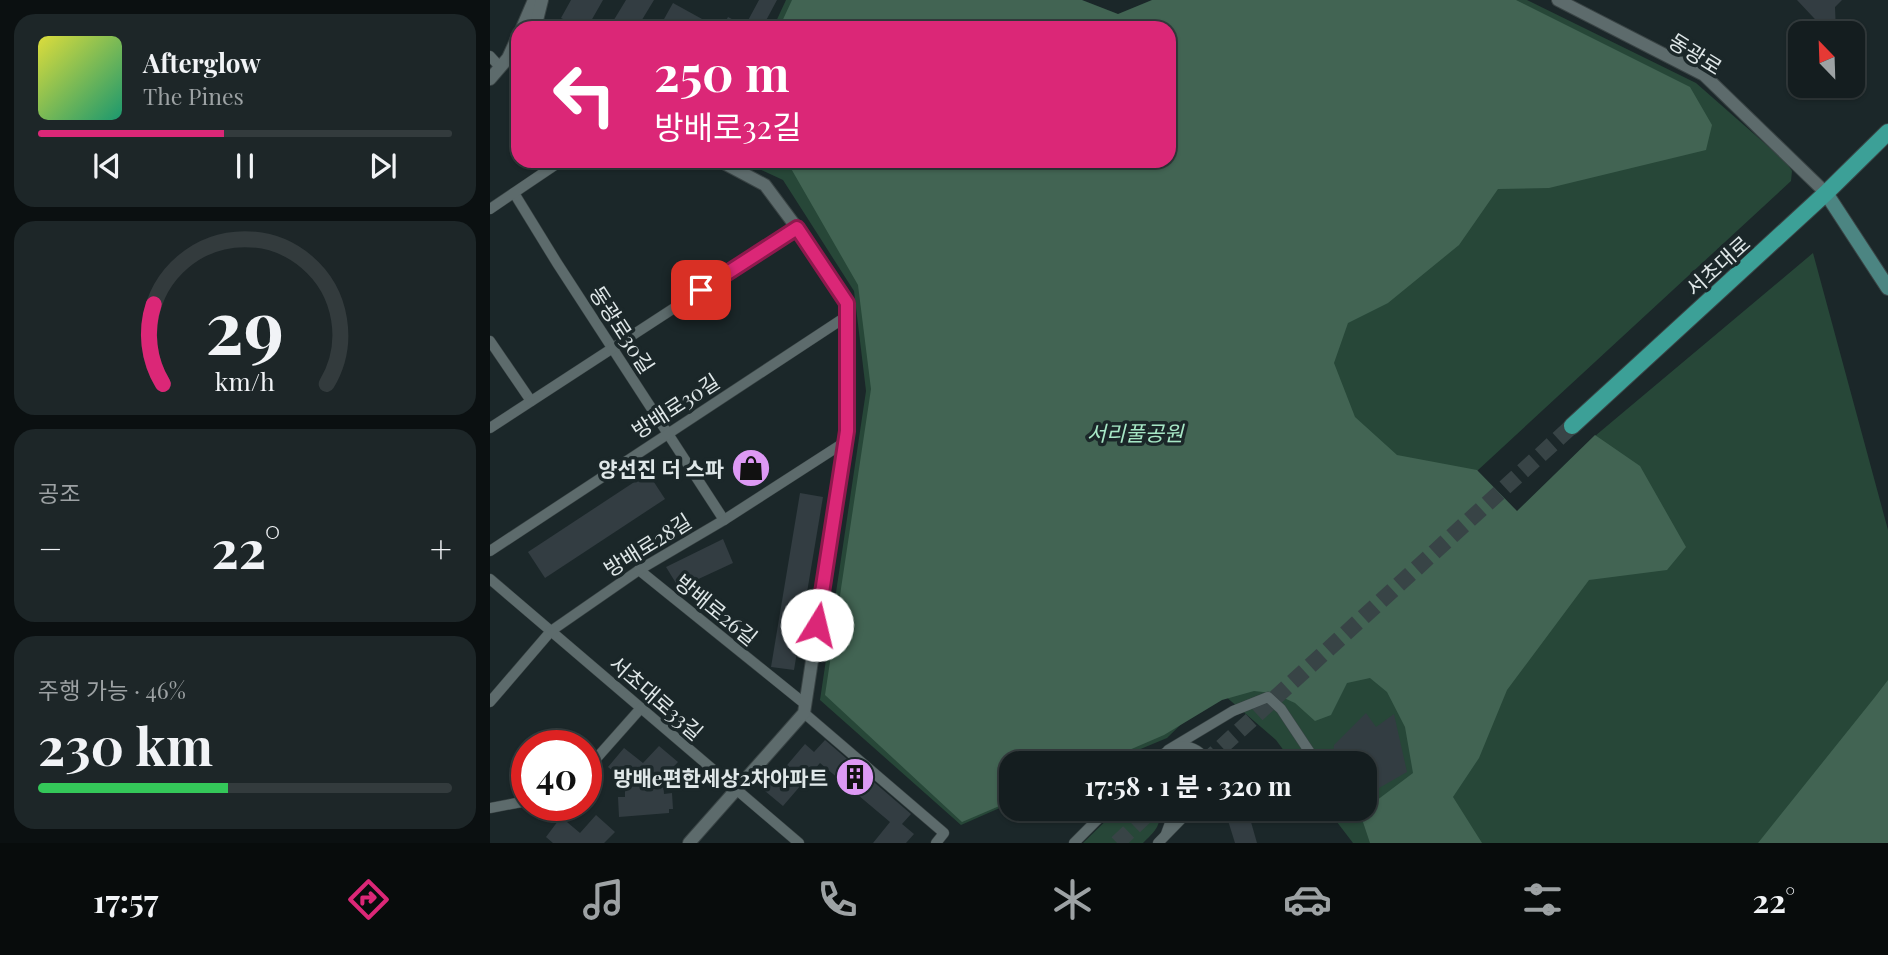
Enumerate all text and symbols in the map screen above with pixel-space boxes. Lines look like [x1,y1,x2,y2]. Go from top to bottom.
north arrow [1788,21,1866,98]
map controls [1788,21,1865,98]
street label: 동광로 [1664,26,1728,80]
text: 250 m [654,39,790,104]
text: Afterglow [143,45,261,80]
icon: left [539,49,630,140]
text: The Pines [143,80,244,111]
text: 방배로32길 [654,104,802,147]
icon: previous [88,147,126,185]
icon: pause [226,147,264,185]
icon: next [364,147,402,185]
street label: 서초대로 [1679,229,1755,301]
pin [671,260,731,320]
icon: arrive [682,271,720,309]
text: 29 [206,275,284,372]
street label: 동광로30길 [584,280,662,378]
text: km/h [215,364,275,397]
street label: 방배로30길 [626,366,724,444]
park label: 서리풀공원 [1087,418,1185,446]
shop icon: 양선진 더 스파 [730,447,772,489]
place label: 양선진 더 스파 [598,454,724,482]
text: 공조 [38,477,80,508]
street label: 방배로28길 [598,506,696,582]
text: 22° [212,513,281,582]
text: − [38,522,63,573]
text: + [430,522,452,573]
street label: 방배로26길 [670,567,764,651]
position arrow [780,588,854,662]
street label: 서초대로33길 [604,649,710,745]
text: 주행 가능 · 46% [38,674,186,705]
text: 230 km [38,710,213,779]
speed limit sign: 40 [511,730,602,821]
building icon: 방배e편한세상2차아파트 [834,756,876,798]
place label: 방배e편한세상2차아파트 [613,763,828,791]
text: 17:58 · 1 분 · 320 m [1085,768,1291,803]
icon: directions [344,875,393,924]
icon: music [579,875,628,924]
icon: phone [813,875,862,924]
icon: climate [1048,875,1097,924]
icon: car [1283,875,1332,924]
icon: filters [1518,875,1567,924]
text: 17:57 [93,878,158,921]
text: 22° [1752,878,1795,921]

